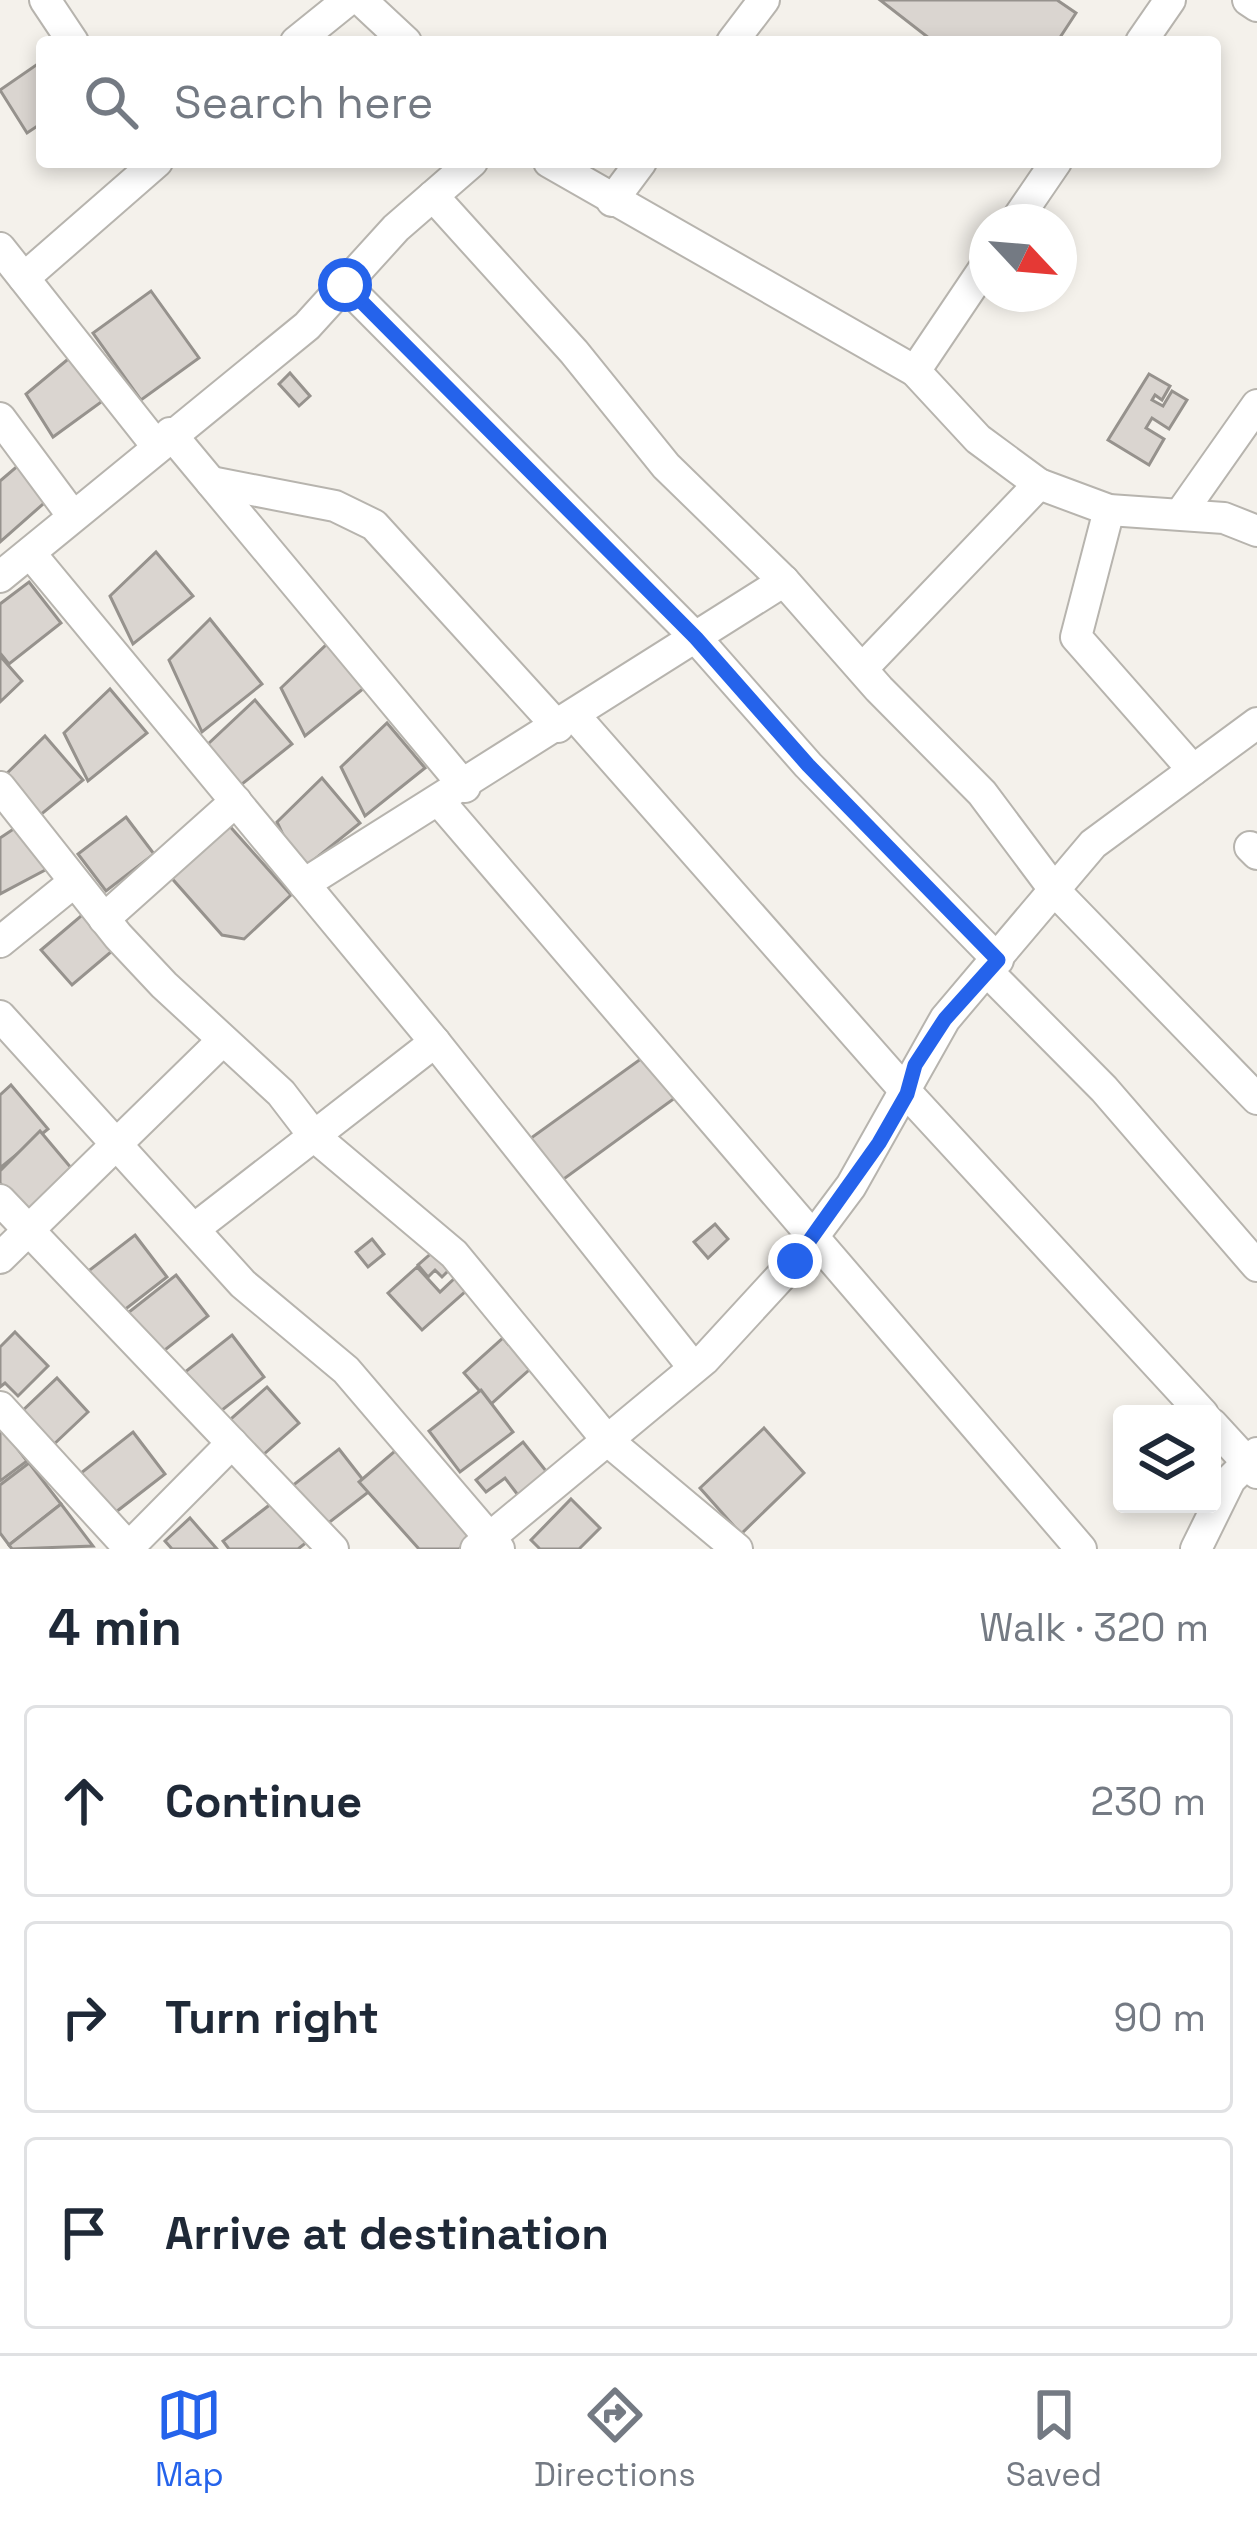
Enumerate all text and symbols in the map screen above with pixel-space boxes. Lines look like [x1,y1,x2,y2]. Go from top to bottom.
search box [36,36,1221,168]
icon: search [78,69,144,135]
text: Search here [174,74,433,131]
north arrow [969,204,1077,312]
route start [318,258,372,312]
route end [768,1234,822,1288]
map controls [1113,1405,1221,1513]
button: layers [1113,1405,1221,1513]
text: 4 min [48,1595,182,1660]
text: Walk · 320 m [979,1603,1209,1652]
icon: ahead [51,1768,117,1834]
text: Continue [165,1773,362,1830]
text: 230 m [1091,1777,1206,1826]
icon: right [51,1984,117,2050]
text: Turn right [165,1989,379,2046]
text: 90 m [1114,1993,1206,2042]
icon: arrive [51,2200,117,2266]
text: Arrive at destination [165,2205,609,2262]
tab: Map [155,2382,224,2496]
tab: Directions [534,2382,696,2496]
tab: Saved [1006,2382,1102,2496]

